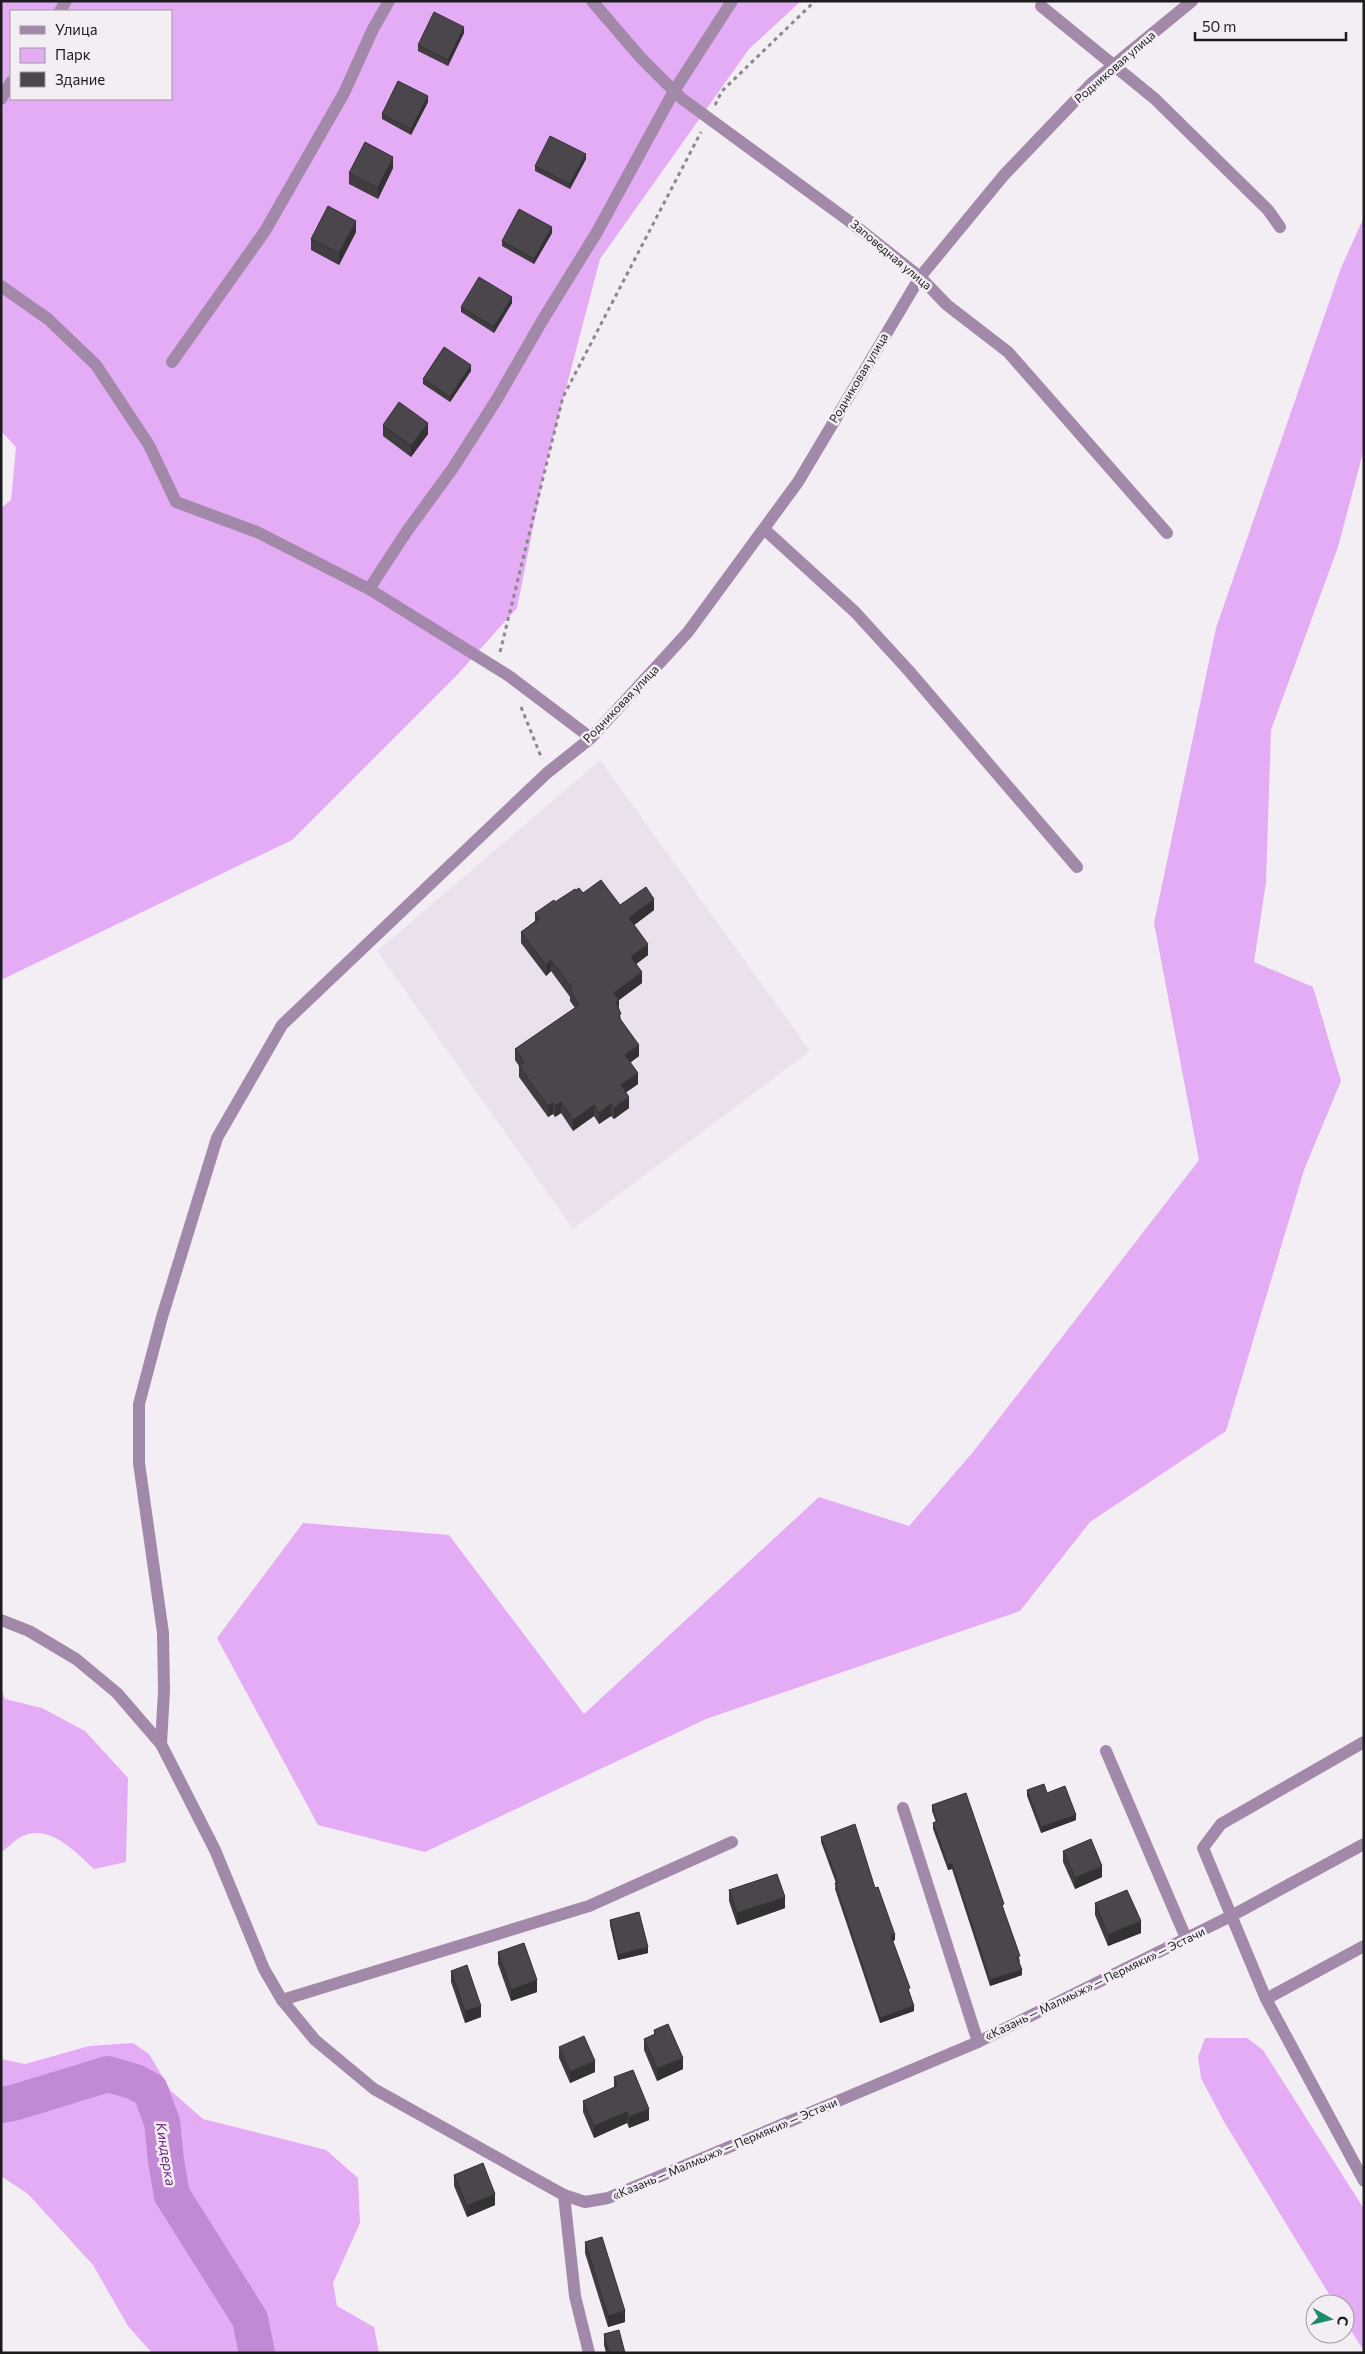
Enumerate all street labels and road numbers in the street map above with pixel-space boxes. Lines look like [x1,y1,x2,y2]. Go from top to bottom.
street label: Родниковая улица [1071,27,1158,105]
street label: Заповедная улица [848,216,935,292]
street label: Родниковая улица [826,330,891,425]
street label: Родниковая улица [580,662,661,745]
street label: «Казань — Малмыж» — Пермяки» — Эстачи [982,1924,1207,2043]
street label: «Казань — Малмыж» — Пермяки» — Эстачи [610,2094,839,2202]

